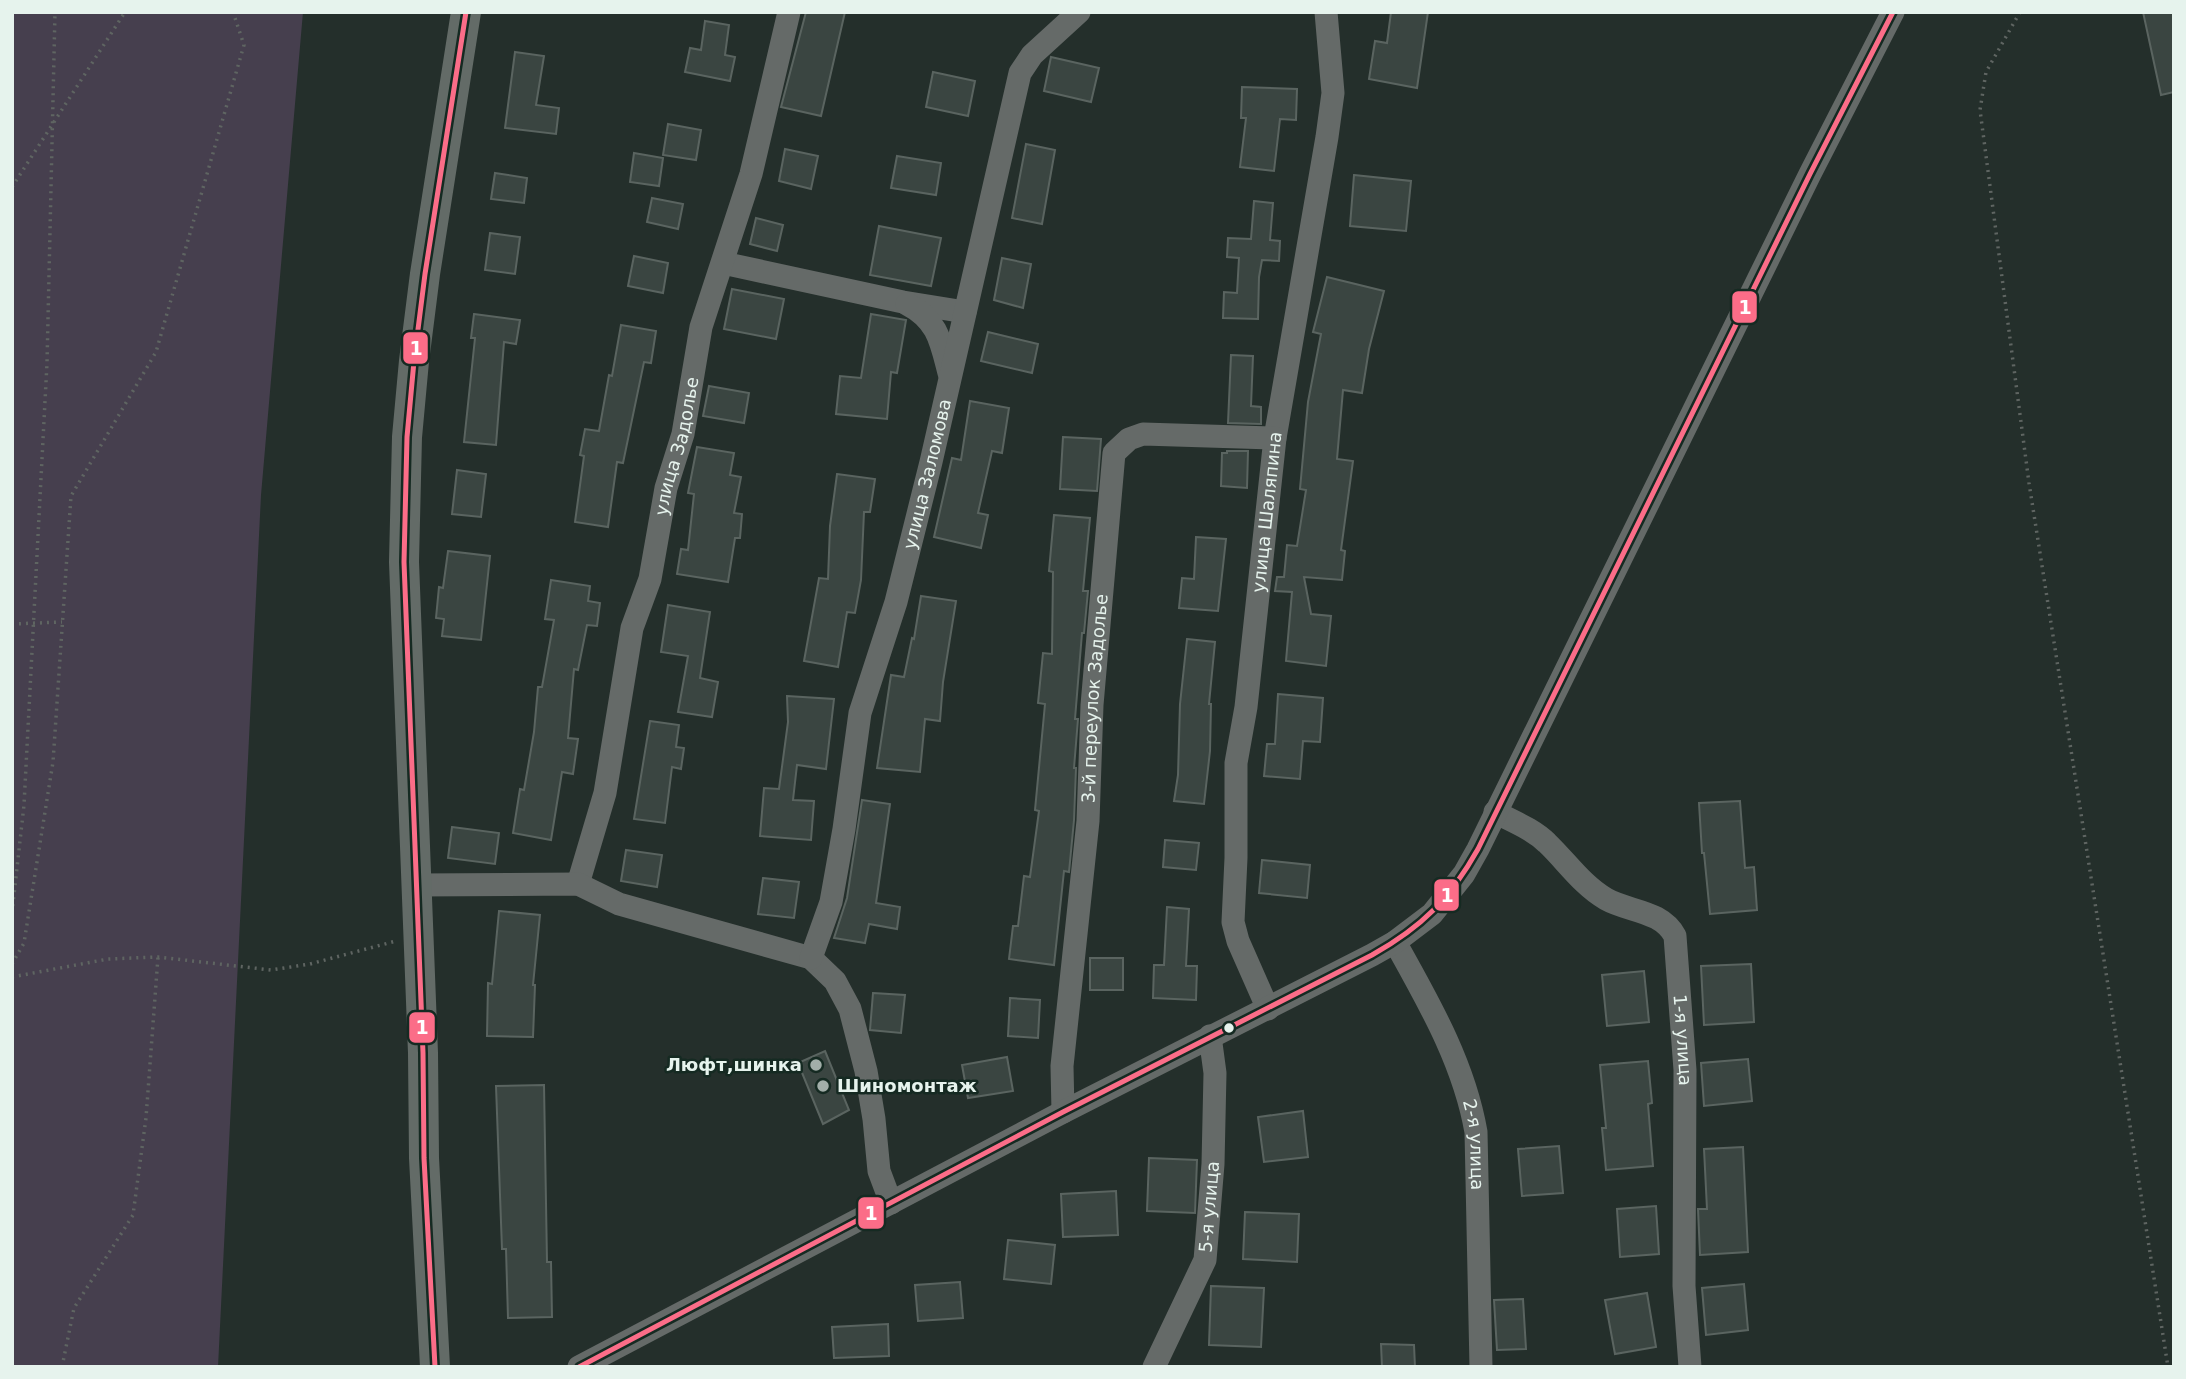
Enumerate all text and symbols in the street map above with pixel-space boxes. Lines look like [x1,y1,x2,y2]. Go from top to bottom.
line badge: 1 [1731,290,1758,324]
text: 1 [1738,296,1752,318]
line badge: 1 [402,331,429,365]
text: 1 [409,337,423,359]
street label: улица Задолье [650,375,702,517]
street label: улица Заломова [899,397,955,552]
street label: улица Шаляпина [1247,430,1286,594]
street label: 3-й переулок Задолье [1078,593,1112,804]
line badge: 1 [1433,878,1460,912]
text: 1 [1440,884,1454,906]
street label: 1-я улица [1669,994,1696,1086]
line badge: 1 [408,1011,436,1044]
text: 1 [415,1016,429,1038]
unlabelled marker [1222,1021,1236,1035]
place label: Люфт,шинка [666,1054,802,1075]
marker: Люфт,шинка [808,1057,824,1073]
place label: Шиномонтаж [837,1075,977,1096]
marker: Шиномонтаж [815,1078,831,1094]
street label: 2-я улица [1459,1097,1488,1190]
street label: 5-я улица [1195,1160,1223,1253]
line badge: 1 [857,1196,885,1230]
text: 1 [864,1202,878,1224]

